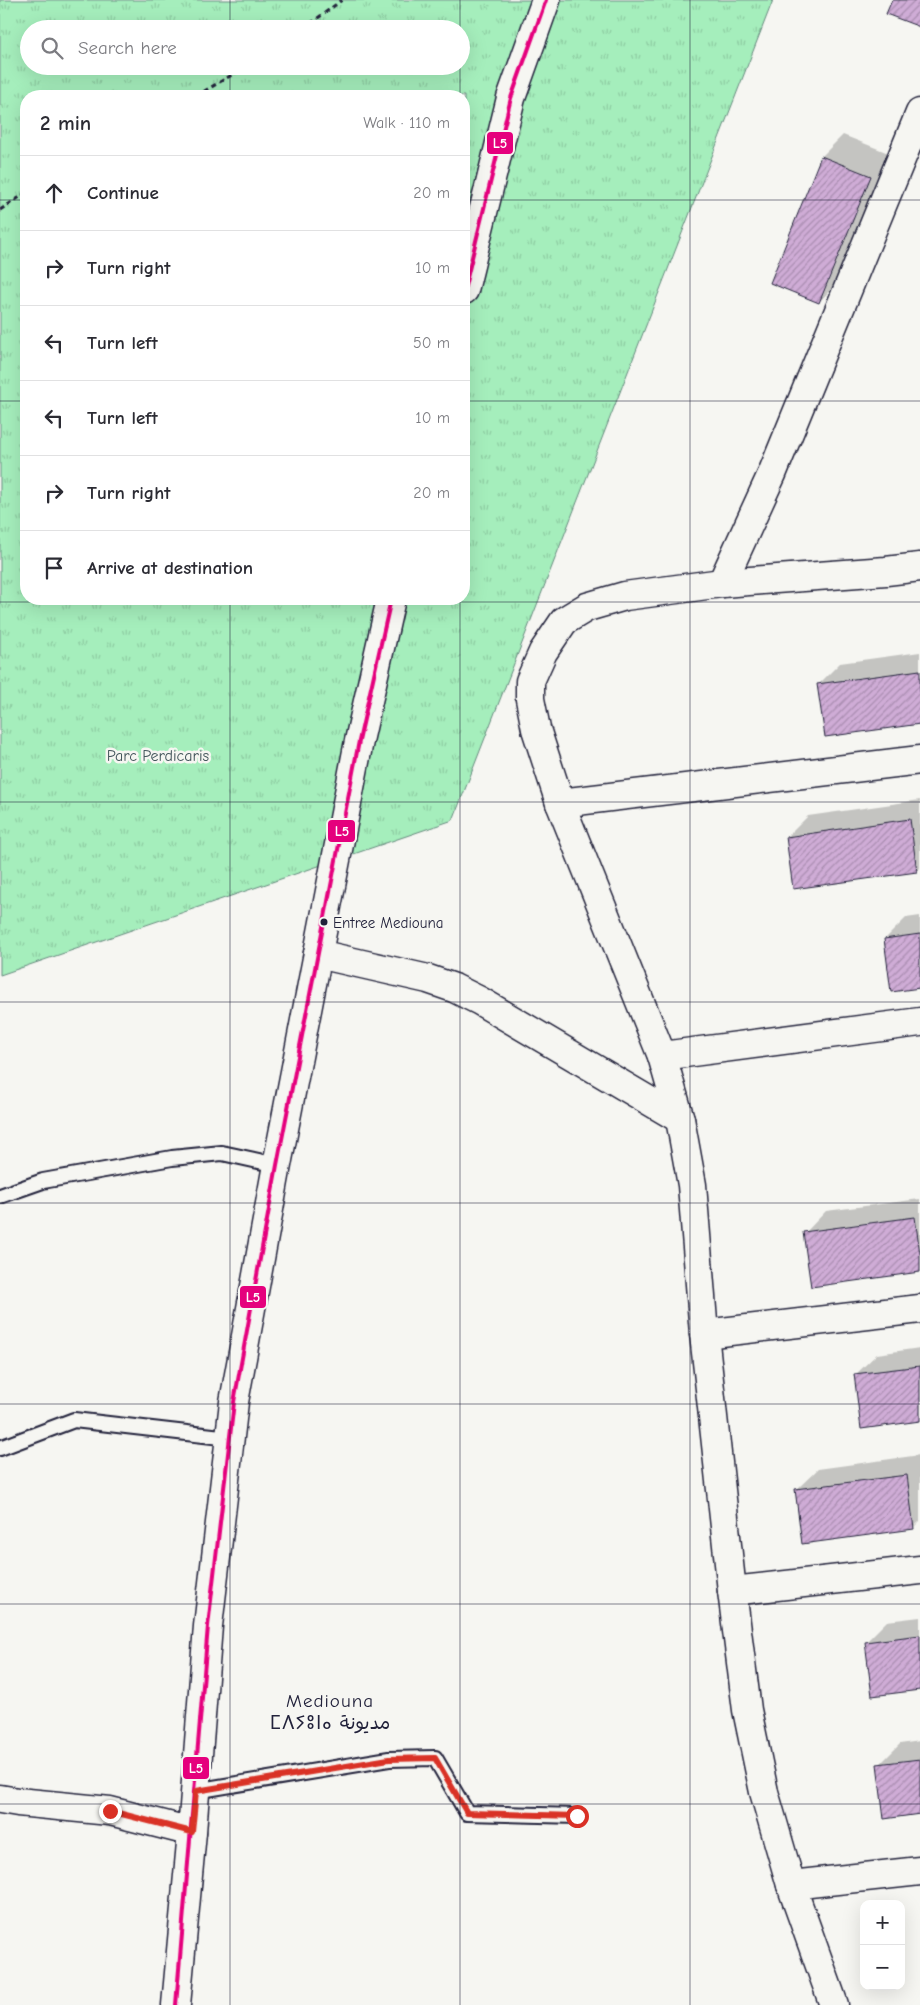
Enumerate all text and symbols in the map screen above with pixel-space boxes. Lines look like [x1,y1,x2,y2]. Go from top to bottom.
search box [20,20,470,75]
icon: search [38,34,66,62]
text: Search here [78,37,177,59]
text: 2 min [40,111,91,135]
text: Walk · 110 m [363,114,450,132]
line badge: L5 [486,131,514,155]
text: L5 [493,135,507,152]
icon: ahead [40,179,68,207]
text: Continue [87,182,159,204]
text: 20 m [413,184,450,202]
icon: right [40,254,68,282]
text: Turn right [87,257,171,279]
text: 10 m [415,259,450,277]
icon: left [40,329,68,357]
text: Turn left [87,332,158,354]
text: 50 m [413,334,450,352]
icon: left [40,404,68,432]
text: Turn left [87,407,158,429]
text: 10 m [415,409,450,427]
icon: right [40,479,68,507]
text: Turn right [87,482,171,504]
text: 20 m [413,484,450,502]
icon: arrive [40,554,68,582]
text: Arrive at destination [87,557,253,579]
park label: Parc Perdicaris [107,747,210,765]
line badge: L5 [327,819,356,843]
text: L5 [335,823,349,840]
place label: Entree Mediouna [333,914,443,932]
marker: Entree Mediouna [319,917,329,927]
line badge: L5 [239,1285,267,1309]
text: L5 [246,1289,260,1306]
district label: Mediouna ⵎⴷⵢⵓⵏⴰ مديونة [270,1690,390,1734]
line badge: L5 [182,1756,210,1780]
text: L5 [189,1760,203,1777]
route end [99,1800,122,1823]
route start [566,1805,589,1828]
map controls [860,1900,905,1990]
button: + [860,1900,905,1945]
button: − [860,1945,905,1990]

